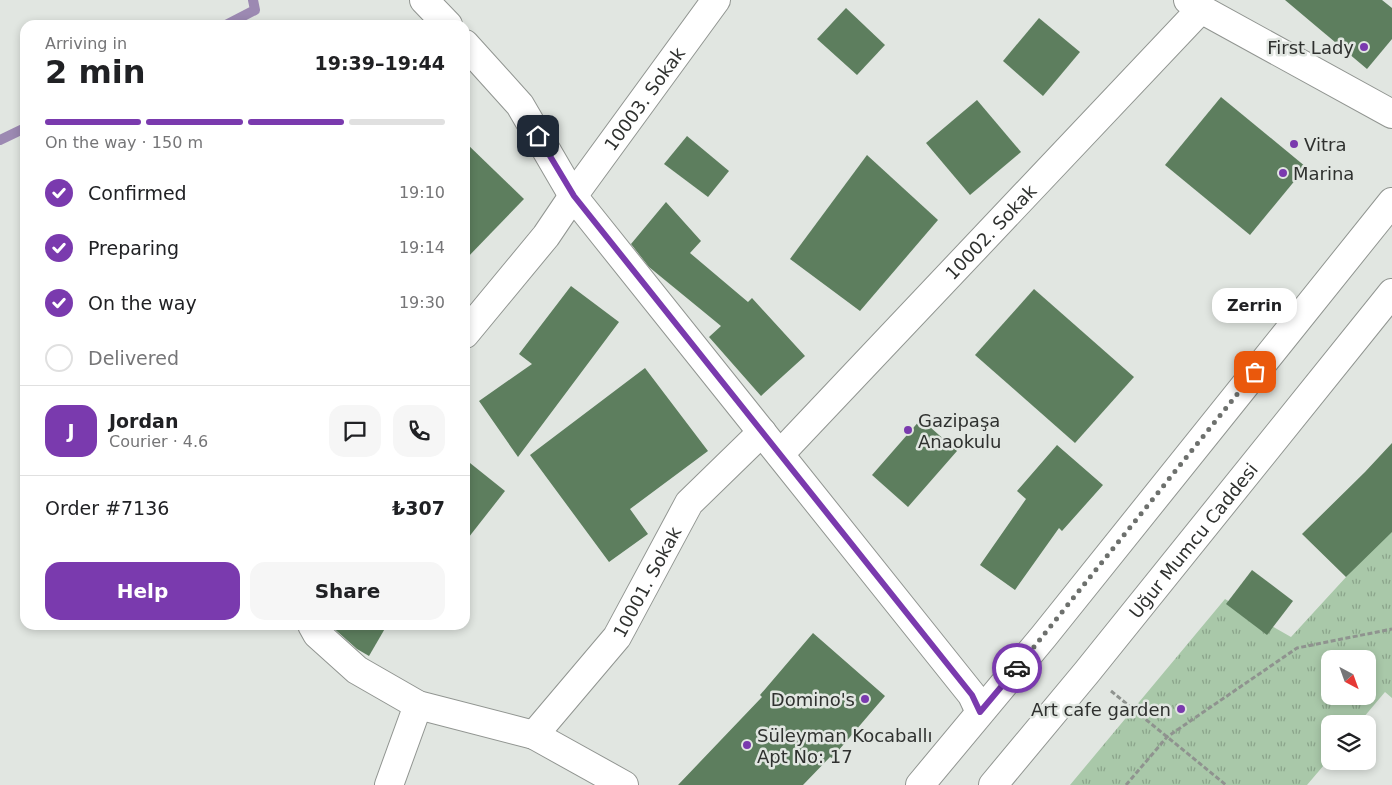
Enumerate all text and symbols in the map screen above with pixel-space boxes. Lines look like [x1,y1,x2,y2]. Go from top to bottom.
text: Arriving in [45,34,127,53]
place label: First Lady [1267,37,1354,58]
marker: First Lady [1358,41,1370,53]
street label: 10003. Sokak [599,42,689,154]
text: 19:39–19:44 [315,52,445,74]
text: 2 min [45,53,146,91]
pin [517,115,559,157]
icon: home [524,122,552,150]
text: On the way · 150 m [45,133,203,152]
place label: Vitra [1304,134,1346,155]
marker: Vitra [1288,138,1300,150]
place label: Marina [1293,163,1354,184]
marker: Marina [1277,167,1289,179]
icon: check [45,179,73,207]
street label: 10002. Sokak [940,179,1040,284]
text: Confirmed [88,182,187,204]
text: 19:10 [399,183,445,202]
icon: check [45,234,73,262]
text: Preparing [88,237,179,259]
text: 19:14 [399,238,445,257]
callout: Zerrin [1212,287,1298,322]
icon: check [45,289,73,317]
text: On the way [88,292,197,314]
text: 19:30 [399,293,445,312]
text: Zerrin [1227,296,1282,315]
text: Delivered [88,347,179,369]
pin [1234,351,1276,393]
icon: bag [1241,358,1269,386]
button: chat [329,405,381,457]
button: phone [393,405,445,457]
text: Jordan [109,410,178,432]
place label: Gazipaşa Anaokulu [918,410,1001,452]
text: J [67,420,75,442]
marker: Gazipaşa Anaokulu [902,424,914,436]
text: Courier · 4.6 [109,432,208,451]
street label: Uğur Mumcu Caddesi [1124,459,1262,622]
text: Order #7136 [45,497,169,519]
text: ₺307 [392,497,445,519]
street label: 10001. Sokak [608,522,685,641]
button: Help [45,562,240,620]
button: Share [250,562,445,620]
courier [992,643,1042,693]
north arrow [1321,650,1376,705]
map controls [1321,650,1376,770]
icon: car [1003,654,1031,682]
place label: Domino's [771,689,855,710]
marker: Domino's [859,693,871,705]
place label: Art cafe garden [1031,699,1171,720]
marker: Art cafe garden [1175,703,1187,715]
button: layers [1321,715,1376,770]
place label: Süleyman Kocaballı Apt No: 17 [757,725,933,767]
marker: Süleyman Kocaballı Apt No: 17 [741,739,753,751]

